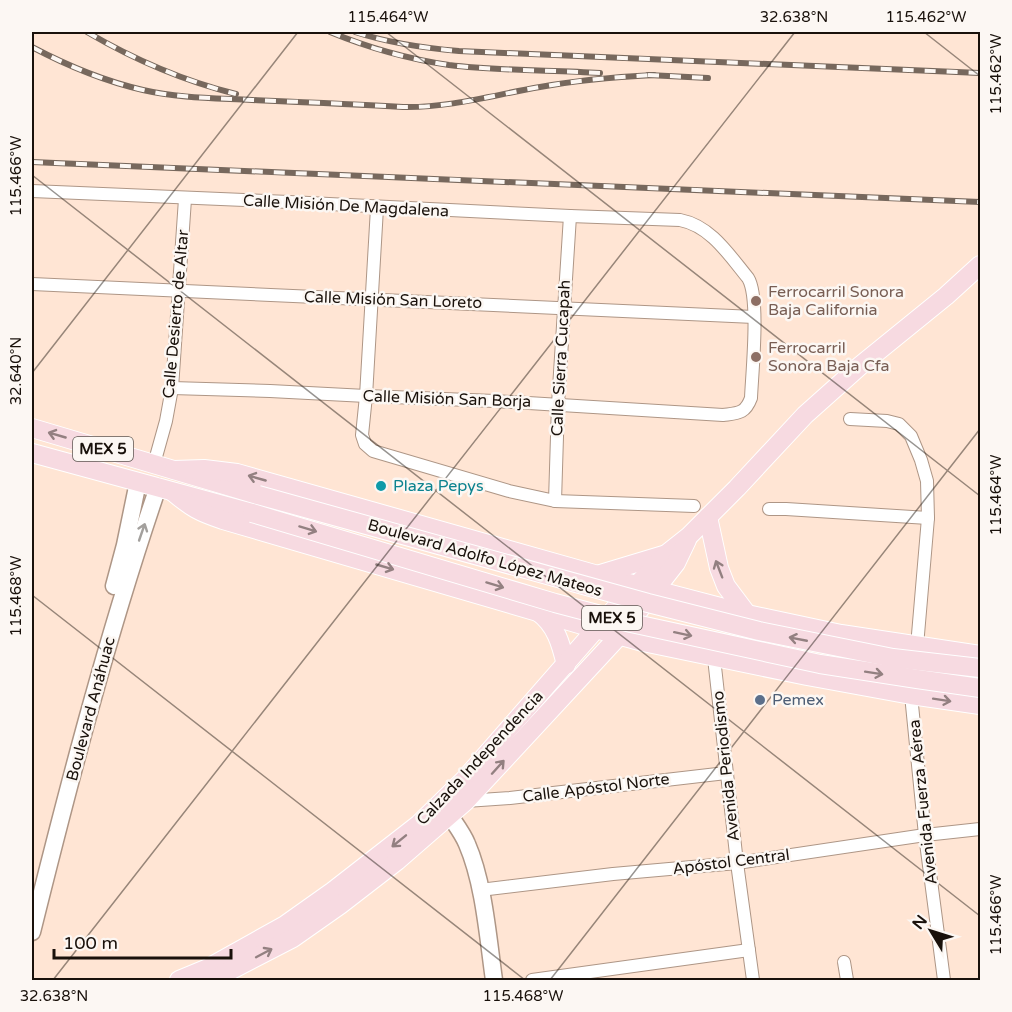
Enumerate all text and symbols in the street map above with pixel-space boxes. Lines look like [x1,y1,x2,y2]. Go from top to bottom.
text: 115.464°W [348,8,428,26]
text: 32.638°N [760,8,828,26]
text: 115.462°W [886,8,966,26]
text: 115.462°W [987,34,1005,114]
text: 115.466°W [7,136,25,216]
street label: Calle Misión De Magdalena [243,191,449,221]
street label: Calle Desierto de Altar [159,228,193,399]
street label: Calle Sierra Cucapah [547,279,575,437]
place label: Ferrocarril Sonora Baja California [768,282,904,320]
street label: Calle Misión San Loreto [304,287,482,313]
marker: Ferrocarril Sonora Baja California [749,294,763,308]
text: 32.640°N [7,337,25,405]
place label: Ferrocarril Sonora Baja Cfa [768,338,890,376]
marker: Ferrocarril Sonora Baja Cfa [749,350,763,364]
street label: Calle Misión San Borja [362,386,532,412]
one-way arrow [48,429,67,440]
road number: MEX 5 [73,437,133,461]
text: 115.464°W [987,455,1005,535]
one-way arrow [248,472,267,484]
place label: Plaza Pepys [393,476,484,496]
marker: Plaza Pepys [374,479,388,493]
street label: Boulevard Adolfo López Mateos [365,515,605,601]
one-way arrow [138,523,149,542]
one-way arrow [298,524,317,535]
text: 115.468°W [7,556,25,636]
one-way arrow [713,560,724,578]
one-way arrow [375,562,394,573]
one-way arrow [485,580,504,591]
road number: MEX 5 [582,606,642,630]
one-way arrow [673,629,692,641]
one-way arrow [789,633,809,644]
street label: Boulevard Anáhuac [62,635,120,783]
one-way arrow [864,667,884,678]
street label: Calzada Independencia [412,686,548,830]
street label: Avenida Periodismo [708,690,744,842]
place label: Pemex [772,690,824,710]
marker: Pemex [753,693,767,707]
one-way arrow [931,695,951,706]
street label: Avenida Fuerza Aérea [904,719,942,885]
one-way arrow [490,760,504,775]
street label: Calle Apóstol Norte [521,769,671,807]
one-way arrow [391,834,407,847]
street label: Apóstol Central [671,845,791,879]
text: 115.466°W [987,875,1005,955]
north arrow [901,901,961,961]
text: N [908,911,932,934]
scale bar [54,922,231,960]
text: 100 m [63,932,118,954]
one-way arrow [255,947,272,959]
text: 32.638°N [20,987,88,1005]
text: 115.468°W [483,987,563,1005]

